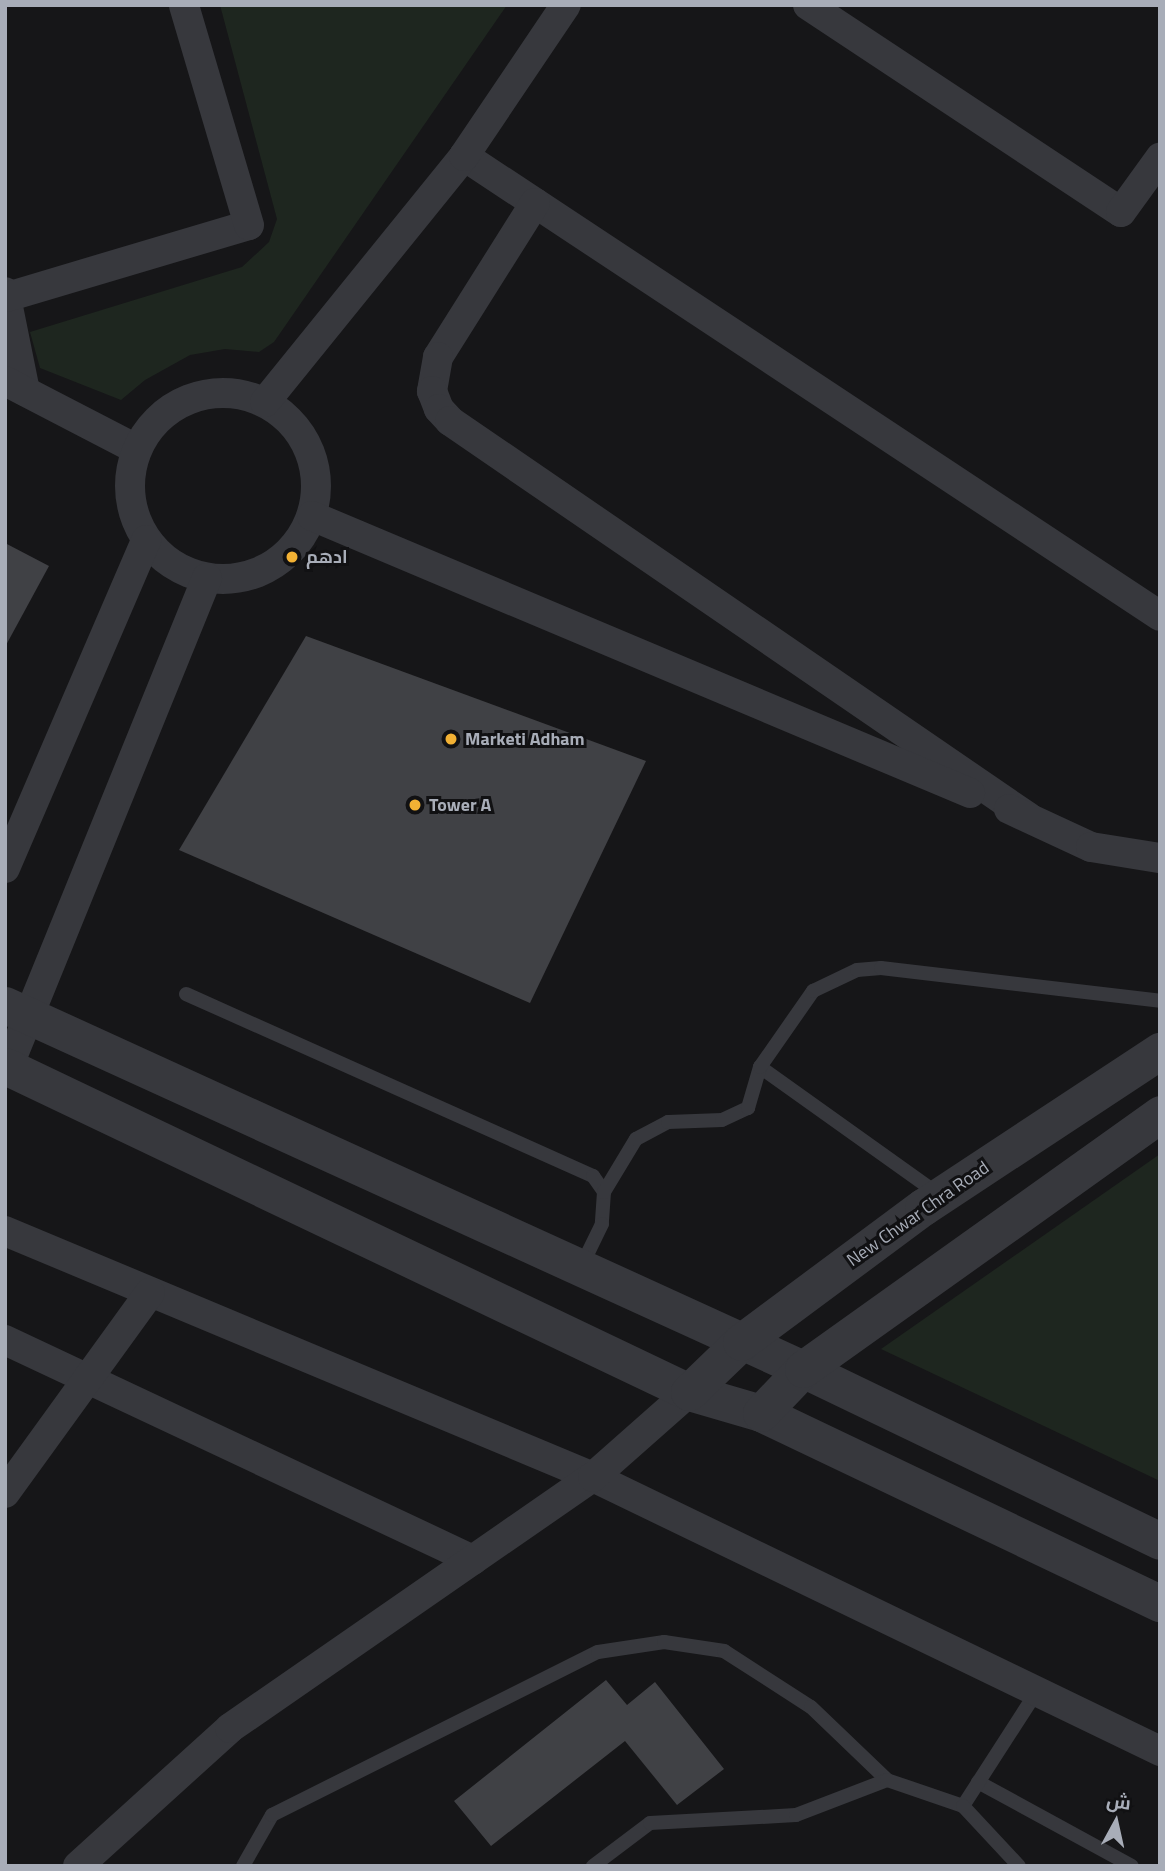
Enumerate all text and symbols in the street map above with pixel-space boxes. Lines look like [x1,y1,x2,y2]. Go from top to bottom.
place label: ادهم [306,546,348,568]
marker: ادهم [284,549,300,565]
place label: Marketi Adham [465,728,585,750]
marker: Marketi Adham [443,731,459,747]
place label: Tower A [429,794,491,816]
marker: Tower A [407,797,423,813]
street label: New Chwar Chra Road [843,1157,993,1271]
text: ش [1105,1785,1133,1817]
north arrow [1081,1787,1151,1857]

